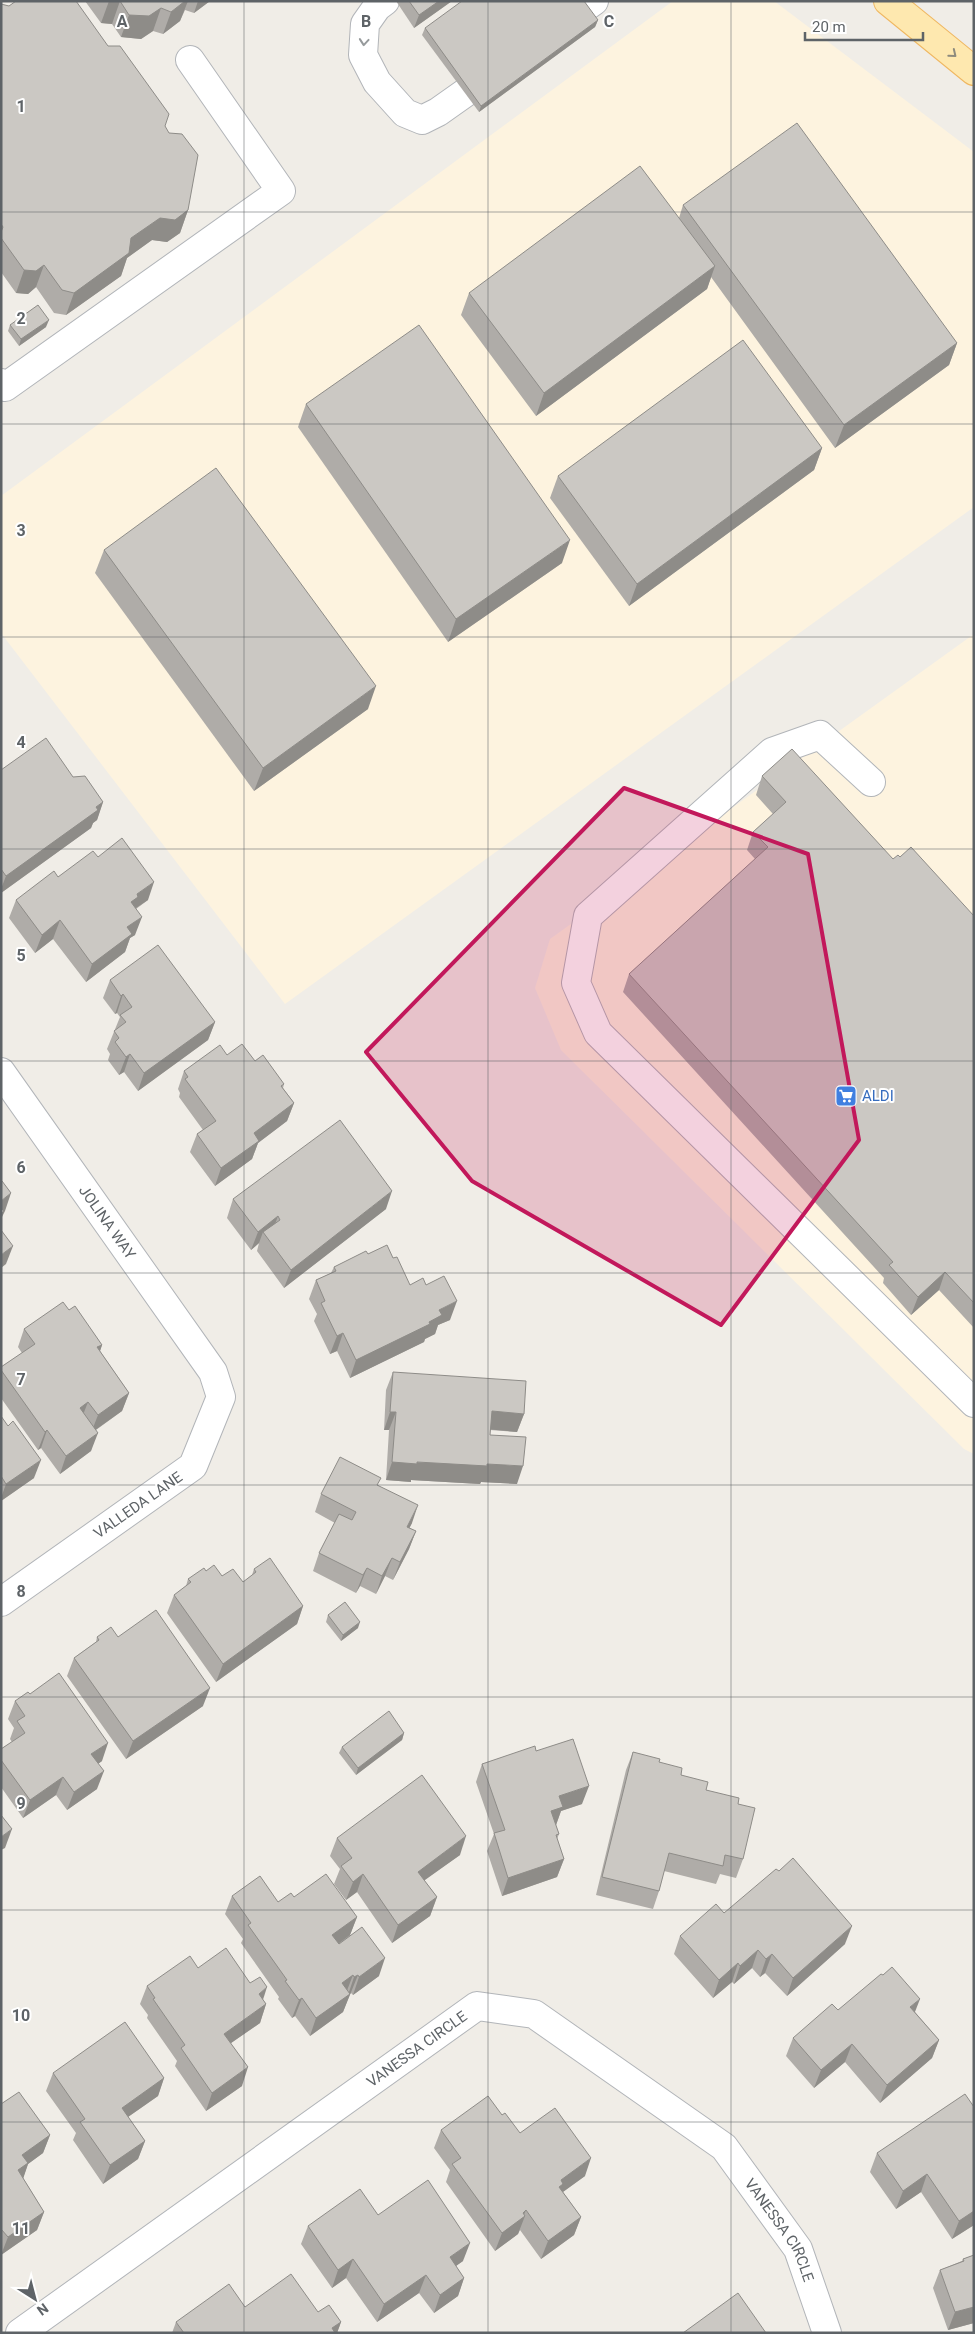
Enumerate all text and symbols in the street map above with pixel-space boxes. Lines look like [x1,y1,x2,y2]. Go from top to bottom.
scale bar [805,10,922,42]
text: A [117,12,128,31]
text: B [361,12,371,31]
text: C [604,12,614,31]
text: 20 m [812,18,846,36]
one-way arrow [359,38,370,46]
one-way arrow [947,49,956,57]
text: 1 [16,97,26,116]
text: 2 [16,309,26,328]
text: 3 [16,521,26,540]
text: 4 [16,733,26,752]
text: 5 [16,946,26,965]
supermarket icon: ALDI [834,1084,858,1108]
place label: ALDI [862,1087,894,1105]
text: 6 [16,1158,26,1177]
street label: JOLINA WAY [75,1182,139,1263]
text: 7 [16,1370,26,1389]
street label: VALLEDA LANE [90,1468,186,1542]
text: 8 [16,1582,26,1601]
text: 9 [16,1794,26,1813]
text: 10 [12,2006,30,2025]
street label: VANESSA CIRCLE [363,2007,471,2091]
street label: VANESSA CIRCLE [741,2175,818,2285]
text: 11 [12,2219,30,2238]
north arrow [10,2274,60,2324]
text: N [34,2300,51,2319]

